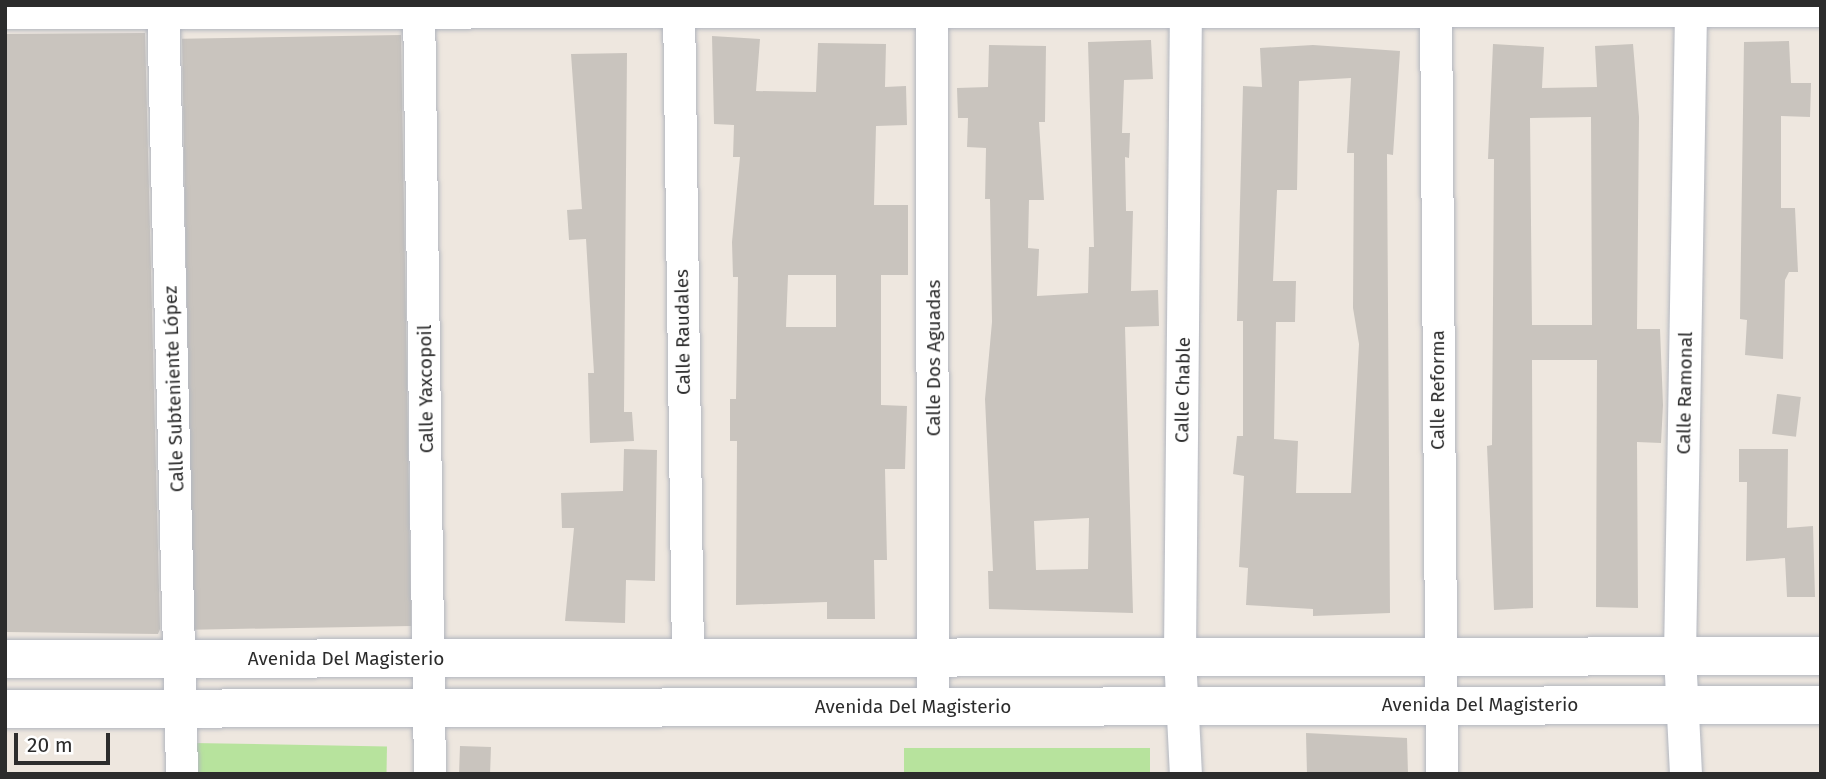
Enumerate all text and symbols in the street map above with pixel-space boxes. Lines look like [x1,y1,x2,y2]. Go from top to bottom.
street label: Calle Raudales [671,269,695,395]
street label: Calle Dos Aguadas [923,280,945,436]
street label: Calle Subteniente López [159,285,189,493]
street label: Calle Yaxcopoil [413,325,439,453]
street label: Calle Reforma [1427,330,1449,450]
street label: Calle Ramonal [1673,331,1697,455]
street label: Calle Chable [1171,337,1195,443]
street label: Avenida Del Magisterio [248,648,444,670]
street label: Avenida Del Magisterio [1382,694,1578,716]
street label: Avenida Del Magisterio [815,696,1011,718]
scale bar [18,720,114,764]
text: 20 m [27,732,73,758]

